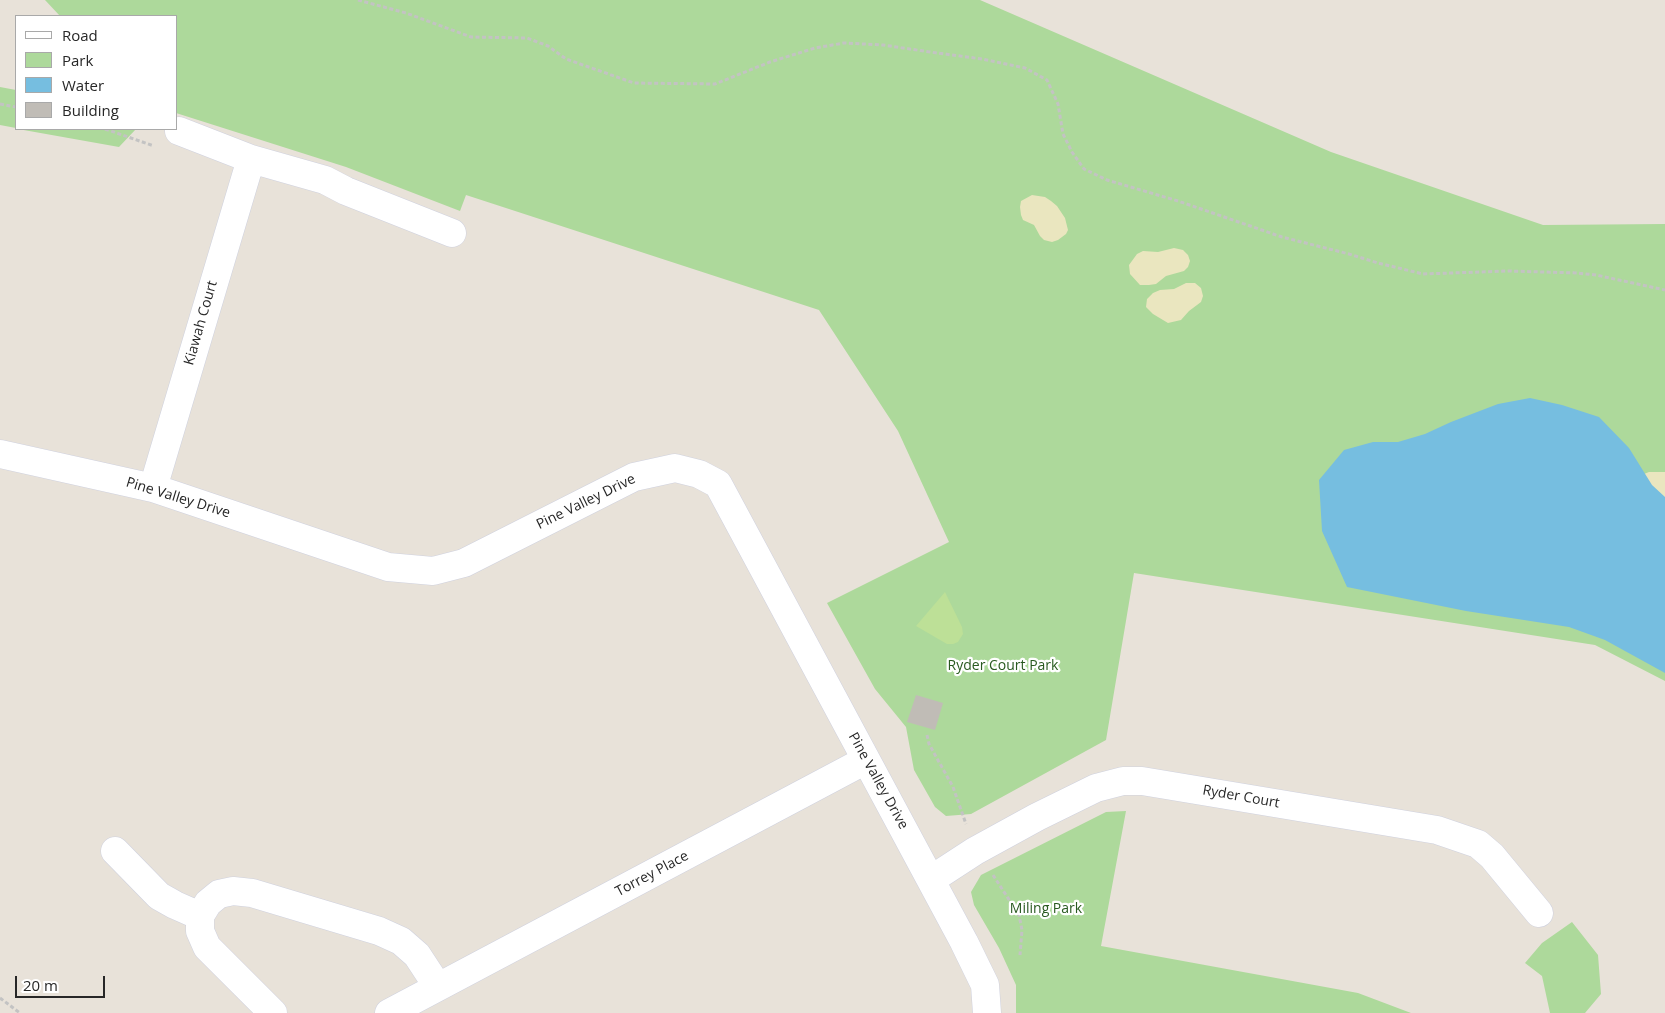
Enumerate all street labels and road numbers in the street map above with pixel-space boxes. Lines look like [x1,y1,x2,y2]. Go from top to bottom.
street label: Kiawah Court [181,279,221,367]
street label: Pine Valley Drive [534,471,638,533]
street label: Pine Valley Drive [124,474,232,522]
street label: Pine Valley Drive [844,730,912,832]
street label: Ryder Court [1201,782,1281,812]
street label: Torrey Place [613,848,691,900]

